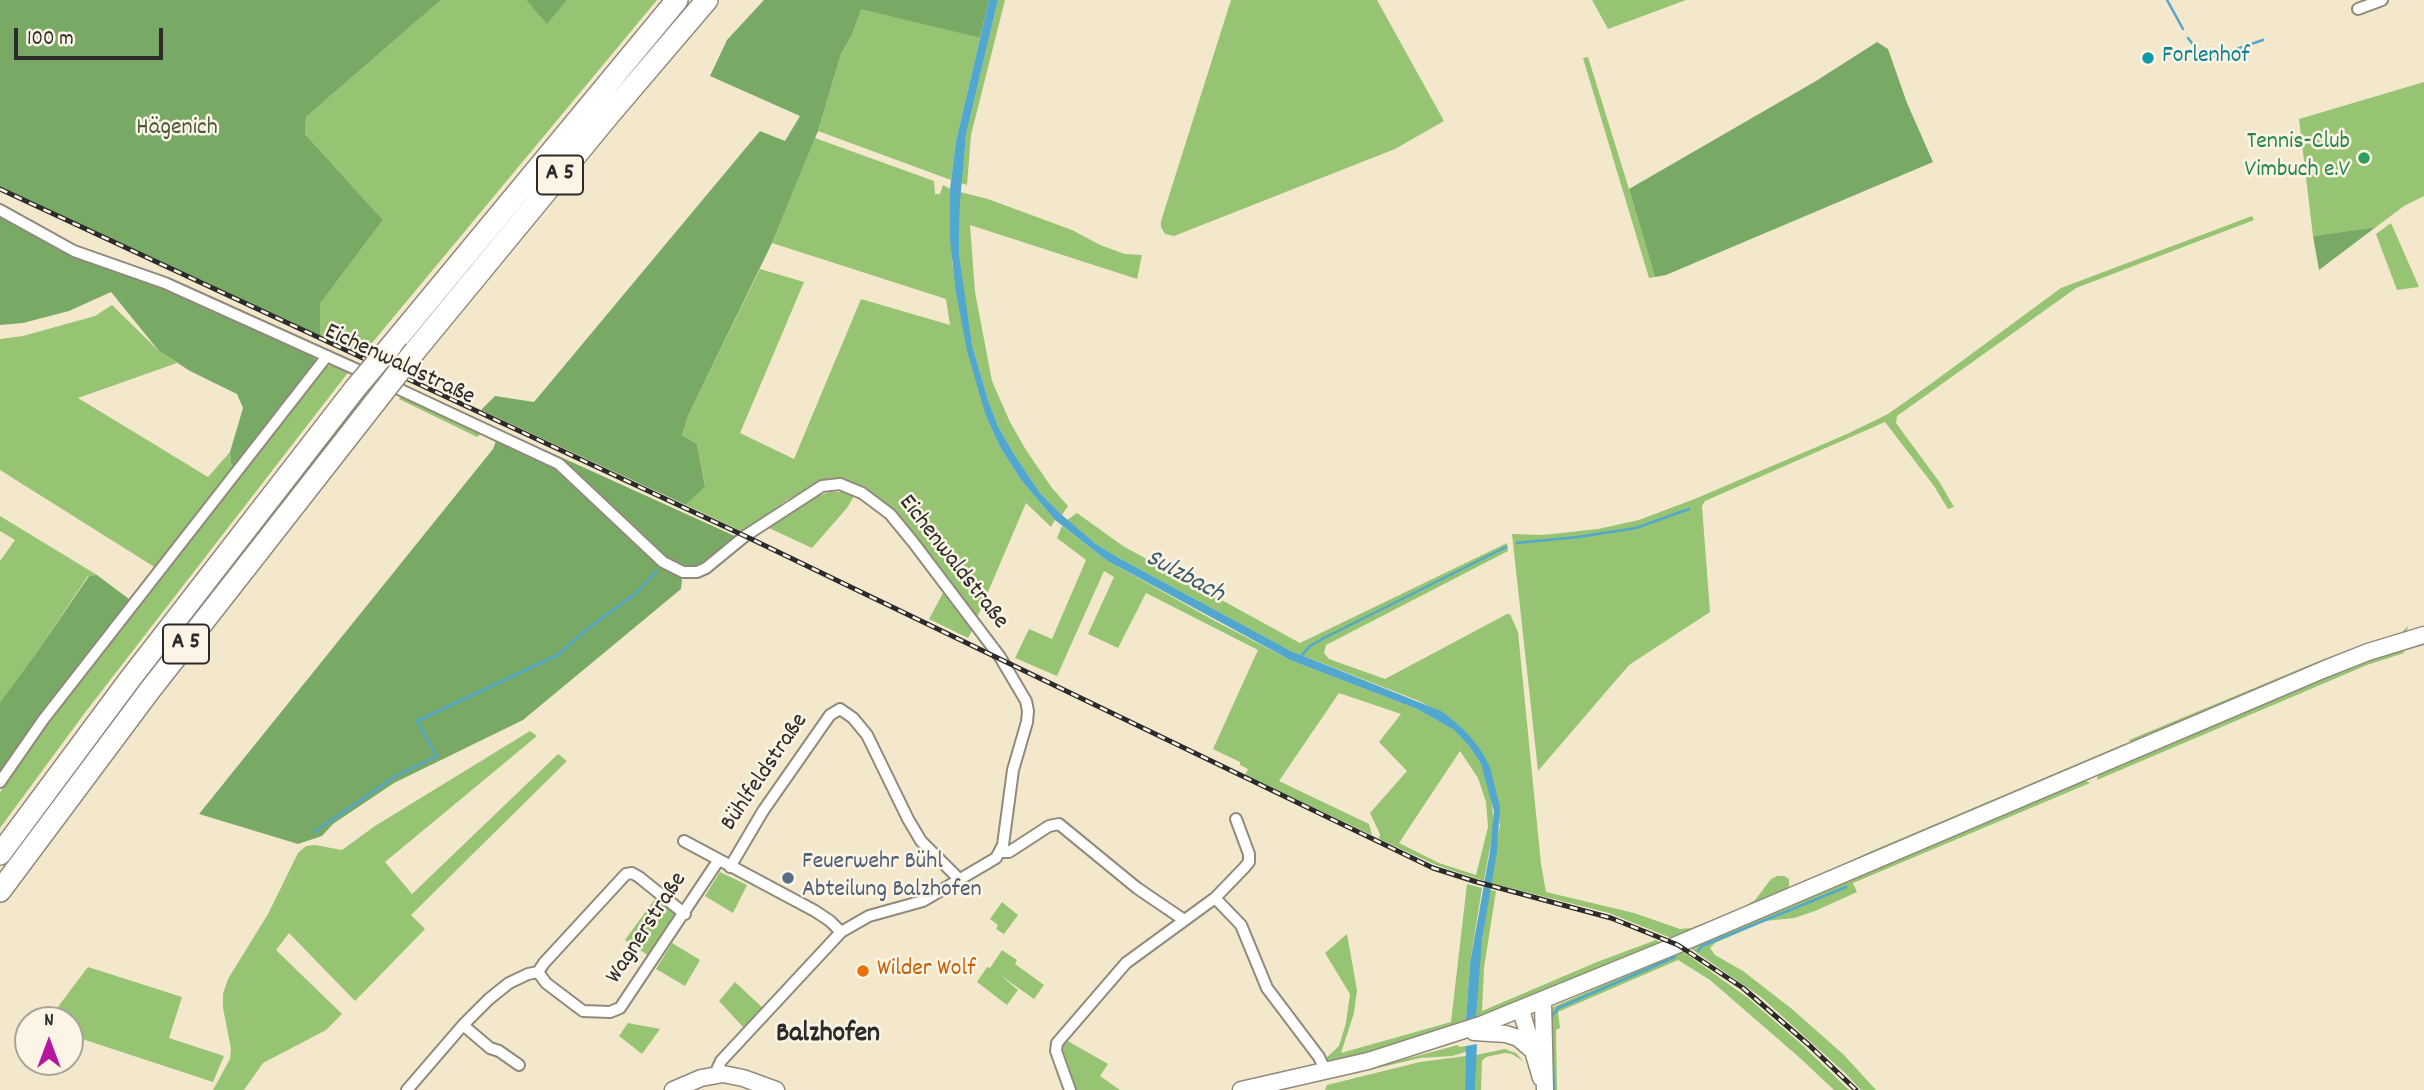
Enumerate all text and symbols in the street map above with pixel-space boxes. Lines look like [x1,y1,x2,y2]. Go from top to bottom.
scale bar [18,14,166,58]
text: 100 m [27,25,74,55]
place label: Forlenhof [2162,44,2250,72]
marker: Forlenhof [2140,50,2156,66]
park label: Hägenich [136,116,218,144]
place label: Tennis-Club Vimbuch e.V [2245,130,2350,186]
marker: Tennis-Club Vimbuch e.V [2356,150,2372,166]
road number: A 5 [537,156,583,194]
street label: Eichenwaldstraße [319,319,479,413]
street label: Eichenwaldstraße [891,490,1013,636]
water label: Sulzbach [1139,544,1229,612]
road number: A 5 [163,624,209,664]
street label: Bühlfeldstraße [716,709,816,837]
place label: Feuerwehr Bühl Abteilung Balzhofen [802,850,982,906]
street label: Wagnerstraße [601,868,695,990]
marker: Feuerwehr Bühl Abteilung Balzhofen [780,870,796,886]
place label: Wilder Wolf [877,957,976,985]
marker: Wilder Wolf [855,963,871,979]
north arrow [14,1006,84,1076]
text: N [44,1008,54,1035]
district label: Balzhofen [776,1019,880,1053]

